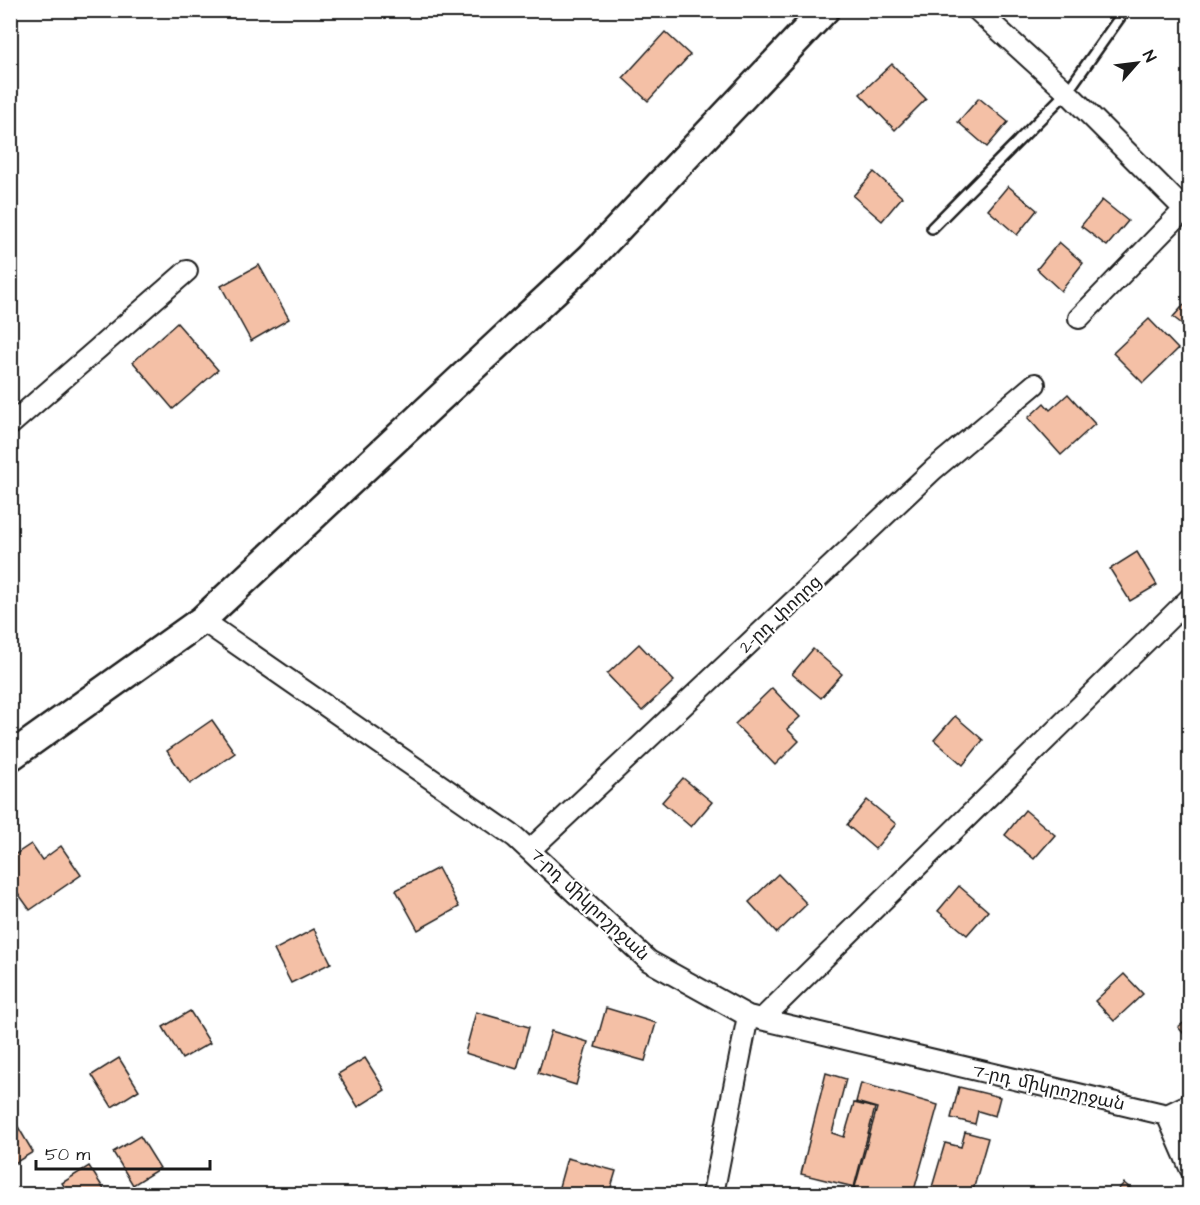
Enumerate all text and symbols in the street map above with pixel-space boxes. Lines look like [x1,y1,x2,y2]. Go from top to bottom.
north arrow [1107,33,1167,93]
text: N [1137,47,1161,66]
street label: 2-րդ փողոց [734,570,827,659]
street label: 7-րդ միկրոշրջան [524,842,655,966]
street label: 7-րդ միկրոշրջան [971,1058,1127,1117]
scale bar [36,1133,210,1171]
text: 50 m [45,1142,90,1167]

